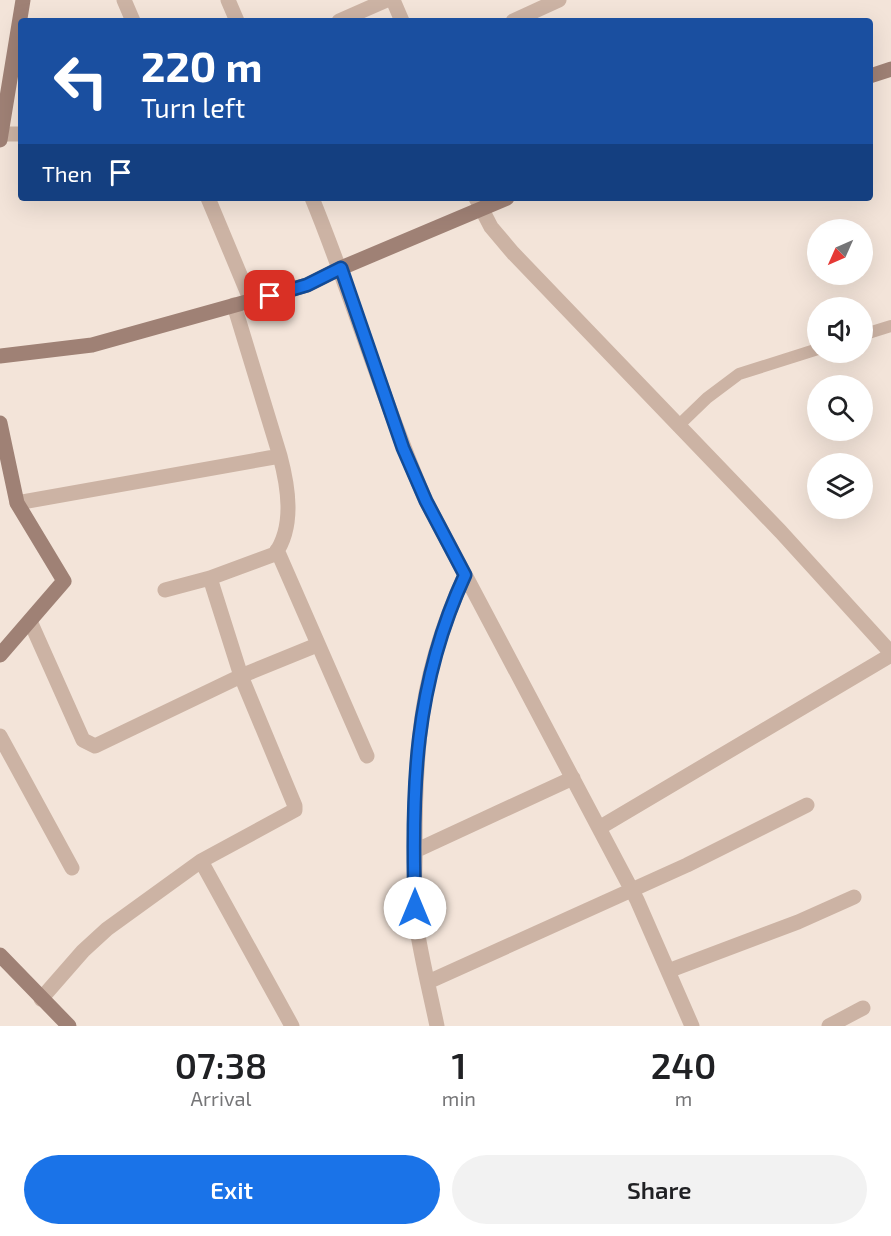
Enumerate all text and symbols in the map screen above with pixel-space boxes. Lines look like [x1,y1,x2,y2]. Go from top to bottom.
text: 220 m [141,40,262,90]
icon: left [42,42,120,120]
text: Turn left [141,91,245,123]
icon: arrive [104,156,137,189]
text: Then [42,160,92,186]
north arrow [807,219,873,285]
map controls [807,219,873,519]
pin [244,270,295,321]
icon: arrive [253,279,286,312]
button: sound [807,297,873,363]
button: search [807,375,873,441]
button: layers [807,453,873,519]
position arrow [383,876,447,940]
text: 07:38 [175,1043,267,1086]
text: 1 [451,1043,466,1086]
text: 240 [651,1043,716,1086]
text: Arrival [190,1086,251,1110]
text: min [442,1086,476,1110]
text: m [675,1086,692,1110]
button: Exit [24,1155,440,1224]
button: Share [452,1155,867,1224]

